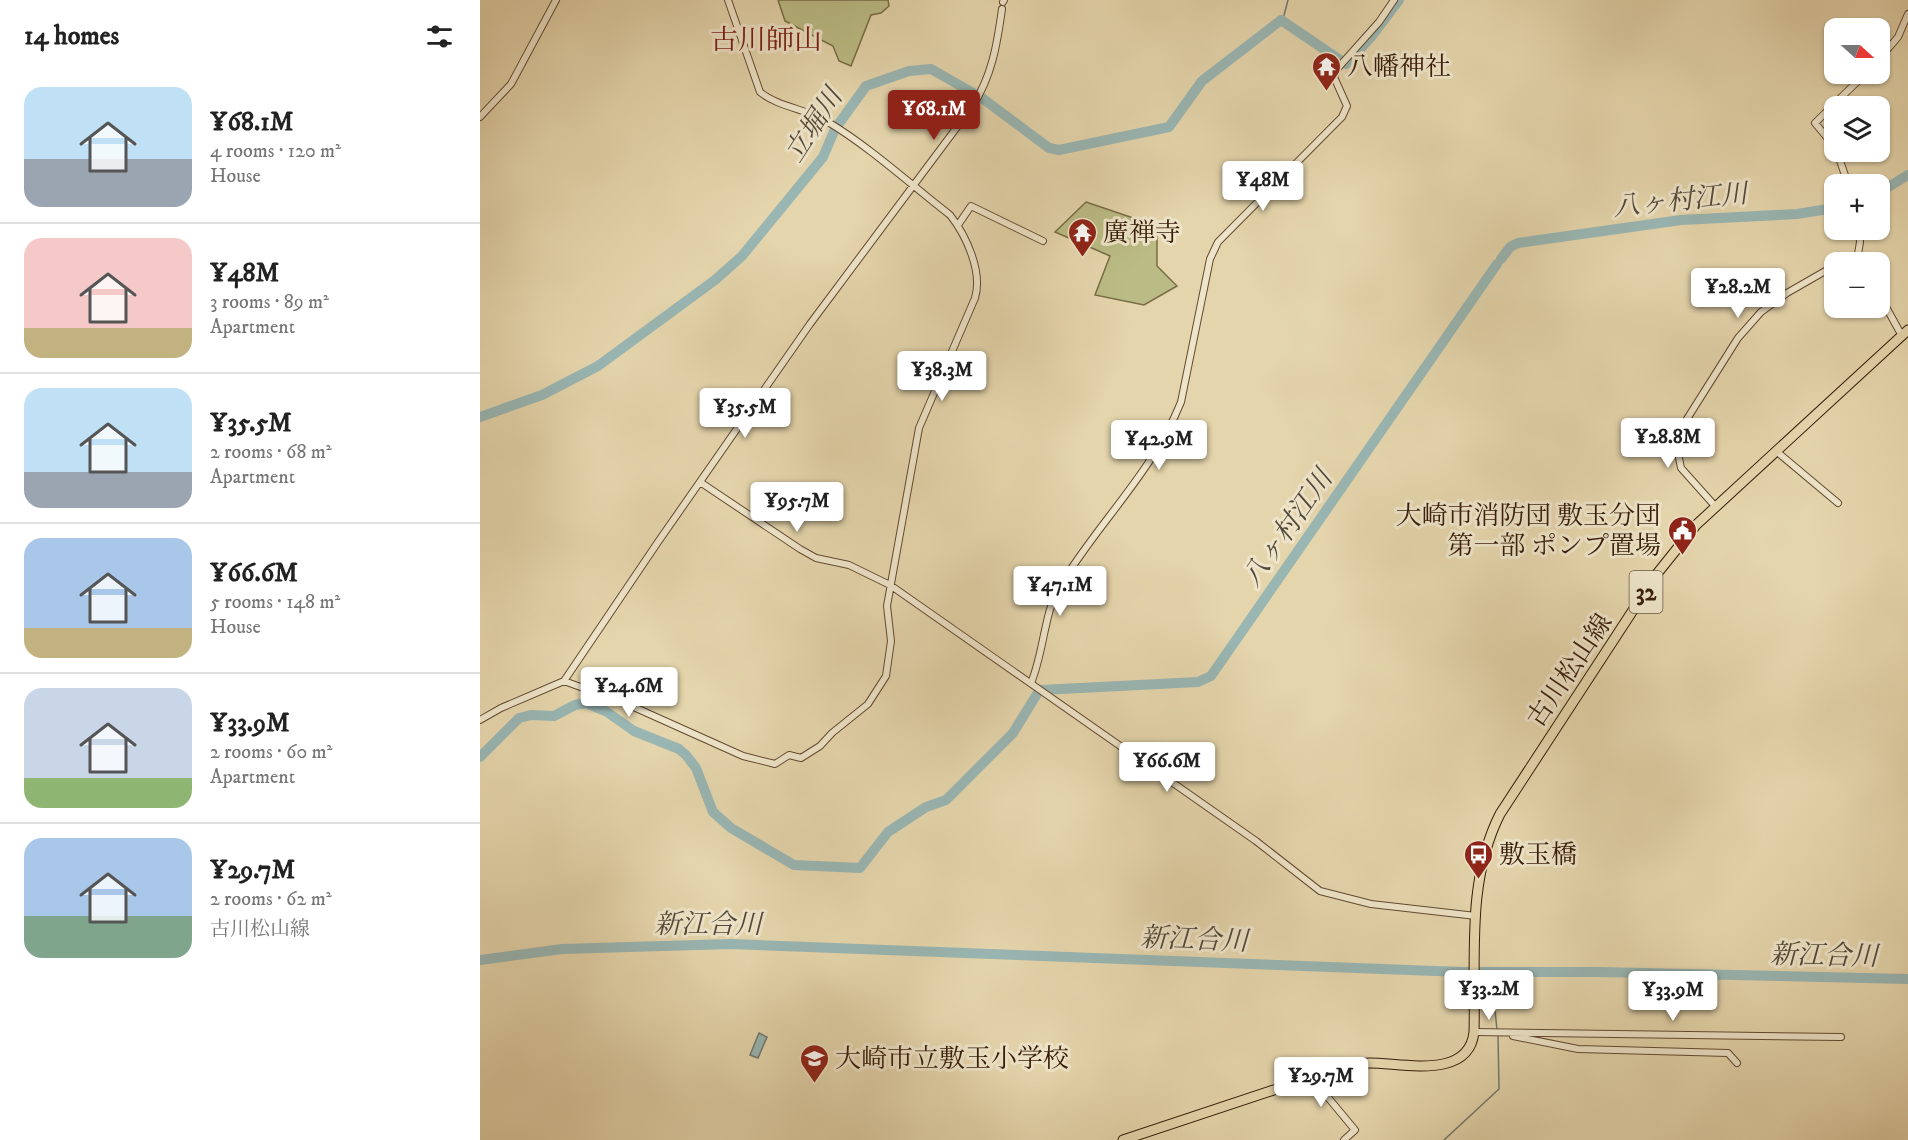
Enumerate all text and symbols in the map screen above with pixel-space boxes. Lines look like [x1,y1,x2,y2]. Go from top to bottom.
north arrow [1824,18,1890,84]
map controls [1824,18,1890,318]
text: 14 homes [24,20,119,53]
icon: filters [423,20,456,53]
district label: 古川師山 [710,23,822,58]
temple icon: 八幡神社 [1310,50,1342,92]
place label: 八幡神社 [1347,51,1451,84]
water label: 立堀川 [778,80,852,169]
pin: ¥68.1M [885,90,983,141]
button: layers [1824,96,1890,162]
text: ¥68.1M [902,97,966,122]
text: ¥68.1M [210,106,293,139]
icon: home [72,111,144,183]
text: 4 rooms · 120 m² [210,139,341,164]
pin: ¥48M [1227,161,1299,212]
text: House [210,164,261,189]
text: ¥48M [1236,168,1290,193]
button: + [1824,174,1890,240]
water label: 八ヶ村江川 [1611,177,1752,225]
temple icon: 廣禅寺 [1066,216,1098,258]
place label: 廣禅寺 [1103,217,1181,250]
button: − [1824,252,1890,318]
text: ¥48M [210,257,279,290]
icon: home [72,262,144,334]
pin: ¥28.2M [1689,268,1787,319]
text: ¥28.2M [1705,275,1771,300]
text: 3 rooms · 89 m² [210,290,329,315]
text: Apartment [210,315,295,340]
pin: ¥38.3M [893,351,991,402]
text: ¥38.3M [911,358,973,383]
pin: ¥35.5M [696,388,794,439]
text: ¥35.5M [714,395,776,420]
text: ¥35.5M [210,407,292,440]
icon: home [72,412,144,484]
pin: ¥28.8M [1619,418,1717,469]
pin: ¥42.9M [1110,420,1208,471]
text: ¥28.8M [1635,425,1701,450]
text: ¥42.9M [1125,427,1193,452]
text: 2 rooms · 68 m² [210,440,332,465]
water label: 八ヶ村江川 [1235,461,1342,594]
text: Apartment [210,465,295,490]
pin: ¥95.7M [748,482,846,533]
text: ¥95.7M [764,489,830,514]
place label: 大崎市消防団 敷玉分団 第一部 ポンプ置場 [1395,500,1661,563]
public building icon: 大崎市消防団 敷玉分団 第一部 ポンプ置場 [1666,514,1698,556]
text: ¥66.6M [210,557,298,590]
icon: home [72,562,144,634]
pin: ¥47.1M [1011,566,1109,617]
road number: 32 [1630,571,1662,613]
text: ¥47.1M [1027,573,1093,598]
text: 5 rooms · 148 m² [210,590,340,615]
street label: 古川松山線 [1520,608,1620,734]
text: House [210,615,261,640]
pin: ¥24.6M [580,667,678,718]
text: ¥24.6M [595,674,663,699]
text: ¥33.9M [210,707,290,740]
icon: home [72,712,144,784]
text: 2 rooms · 60 m² [210,740,332,765]
pin: ¥66.6M [1118,742,1216,793]
text: ¥66.6M [1133,749,1201,774]
text: Apartment [210,765,295,790]
bus stop icon: 敷玉橋 [1462,838,1494,880]
place label: 敷玉橋 [1499,839,1577,872]
text: ¥29.7M [210,854,295,887]
icon: home [72,862,144,934]
text: 2 rooms · 62 m² [210,887,332,912]
water label: 新江合川 [654,908,765,942]
text: 古川松山線 [210,917,310,942]
water label: 新江合川 [1139,921,1252,959]
water label: 新江合川 [1770,938,1881,974]
pin: ¥33.2M [1440,970,1538,1021]
pin: ¥33.9M [1624,971,1722,1022]
text: ¥33.2M [1458,977,1520,1002]
text: ¥33.9M [1642,978,1704,1003]
school or university icon: 大崎市立敷玉小学校 [798,1042,830,1084]
place label: 大崎市立敷玉小学校 [835,1043,1069,1076]
pin: ¥29.7M [1272,1057,1370,1108]
text: ¥29.7M [1288,1064,1354,1089]

